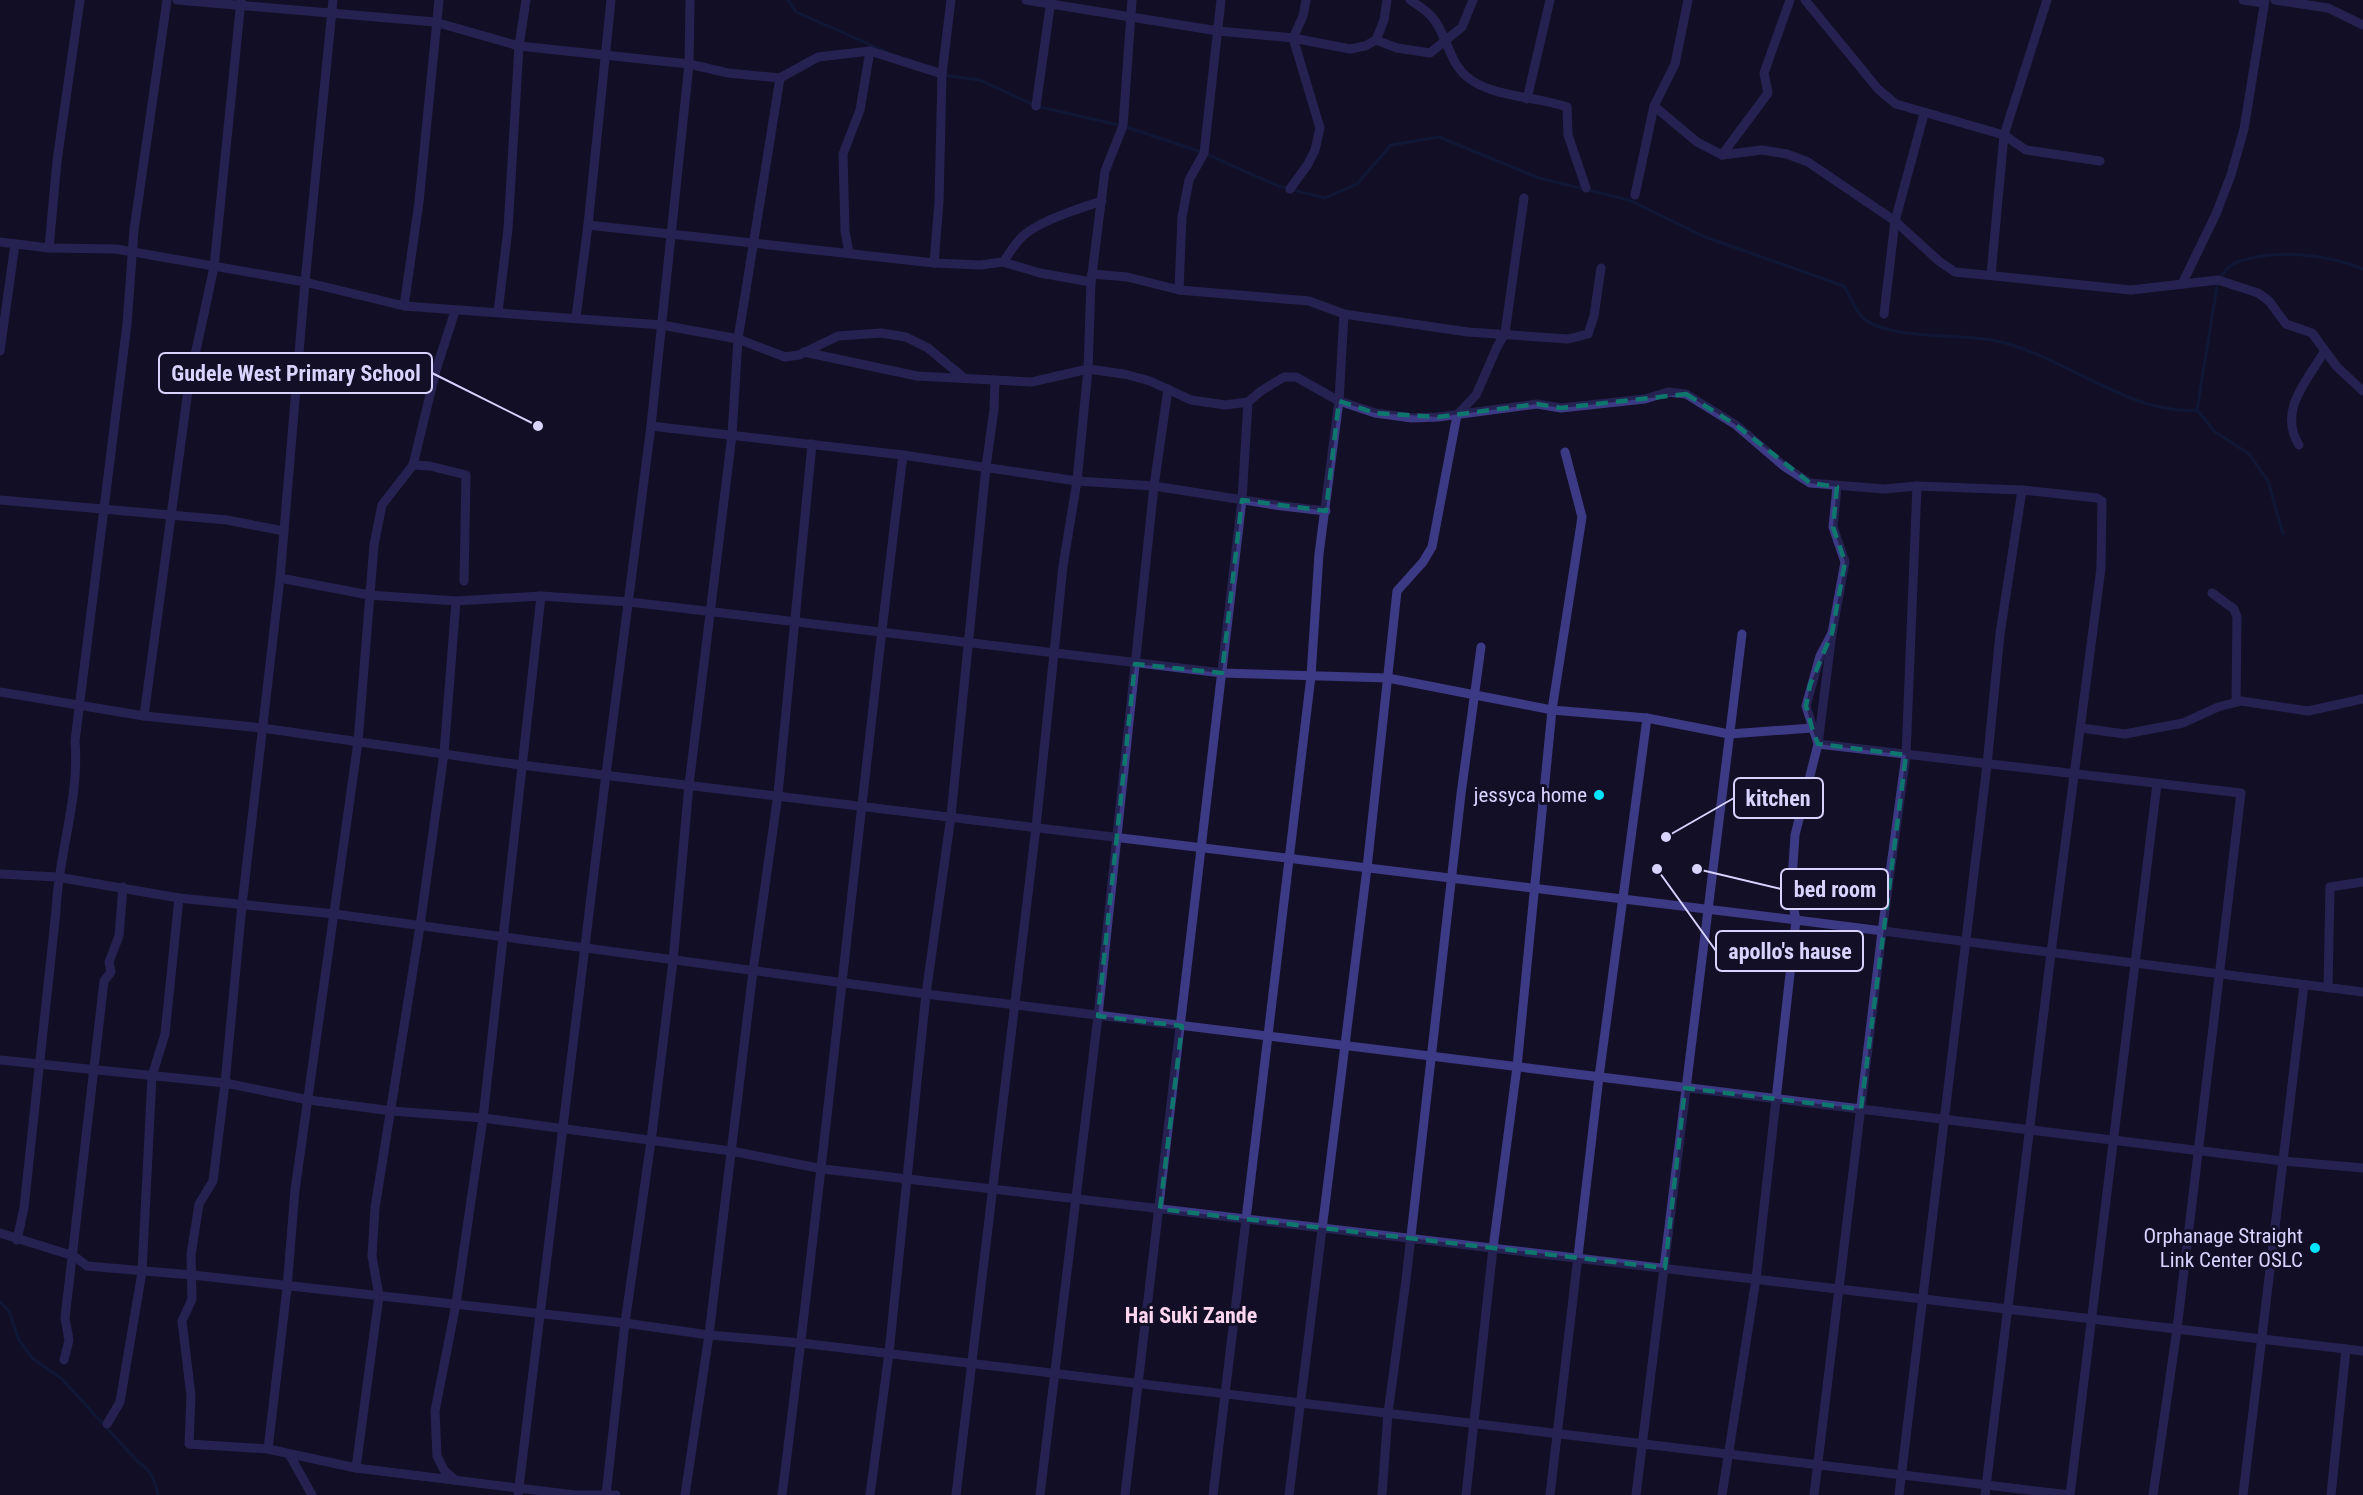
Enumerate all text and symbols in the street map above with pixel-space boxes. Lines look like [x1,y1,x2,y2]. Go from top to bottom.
callout: Gudele West Primary School [159,353,432,393]
text: Gudele West Primary School [171,361,421,386]
callout: kitchen [1734,778,1823,818]
place label: jessyca home [1473,783,1587,807]
text: kitchen [1745,786,1811,811]
marker: jessyca home [1592,788,1606,802]
callout: bed room [1781,869,1888,909]
text: bed room [1794,877,1876,902]
callout: apollo's hause [1716,931,1863,971]
text: apollo's hause [1728,939,1852,964]
place label: Orphanage Straight Link Center OSLC [2143,1224,2303,1272]
marker: Orphanage Straight Link Center OSLC [2308,1241,2322,1255]
district label: Hai Suki Zande [1125,1303,1257,1328]

